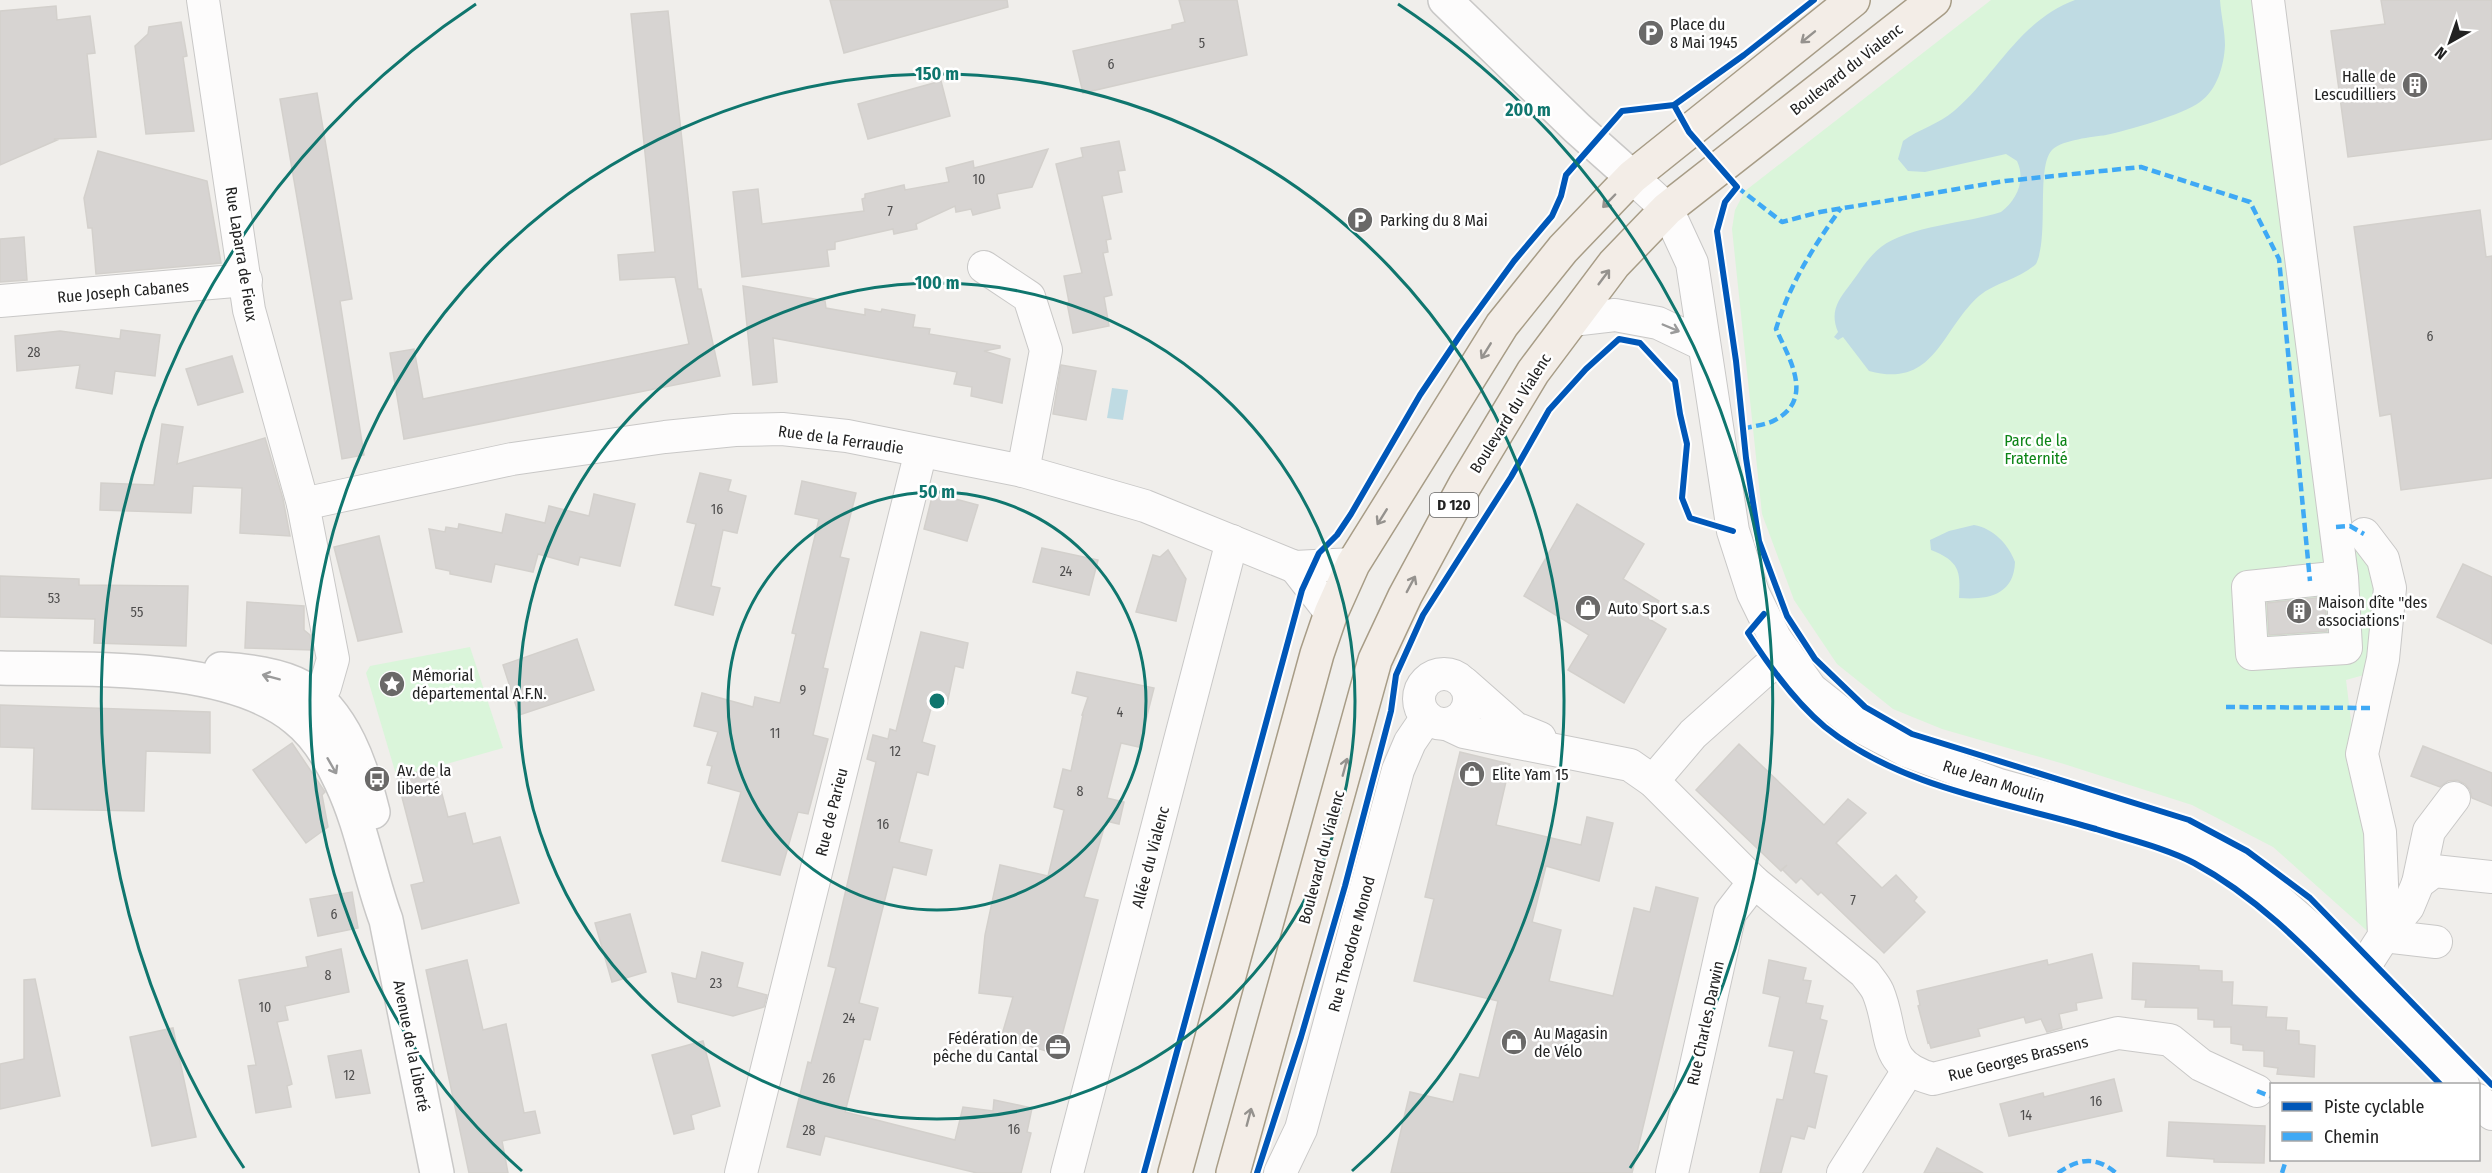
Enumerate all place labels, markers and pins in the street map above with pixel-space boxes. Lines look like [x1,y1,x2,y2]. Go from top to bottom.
place label: Place du 8 Mai 1945 [1670,15,1738,52]
parking icon: Place du 8 Mai 1945 [1636,18,1666,48]
place label: Halle de Lescudilliers [2314,67,2396,104]
building icon: Halle de Lescudilliers [2400,70,2430,100]
parking icon: Parking du 8 Mai [1345,205,1375,235]
place label: Parking du 8 Mai [1380,211,1488,230]
shop icon: Auto Sport s.a.s [1573,593,1603,623]
place label: Maison dîte "des associations" [2318,593,2428,630]
building icon: Maison dîte "des associations" [2284,596,2314,626]
place label: Auto Sport s.a.s [1608,599,1710,618]
place label: Mémorial départemental A.F.N. [412,666,547,703]
place icon: Mémorial départemental A.F.N. [377,669,407,699]
centre of rings [927,691,947,711]
shop icon: Elite Yam 15 [1457,759,1487,789]
place label: Av. de la liberté [397,761,451,798]
bus stop icon: Av. de la liberté [362,764,392,794]
place label: Elite Yam 15 [1492,765,1569,784]
place label: Au Magasin de Vélo [1534,1024,1608,1061]
shop icon: Au Magasin de Vélo [1499,1027,1529,1057]
place label: Fédération de pêche du Cantal [933,1029,1038,1066]
office icon: Fédération de pêche du Cantal [1043,1032,1073,1062]

